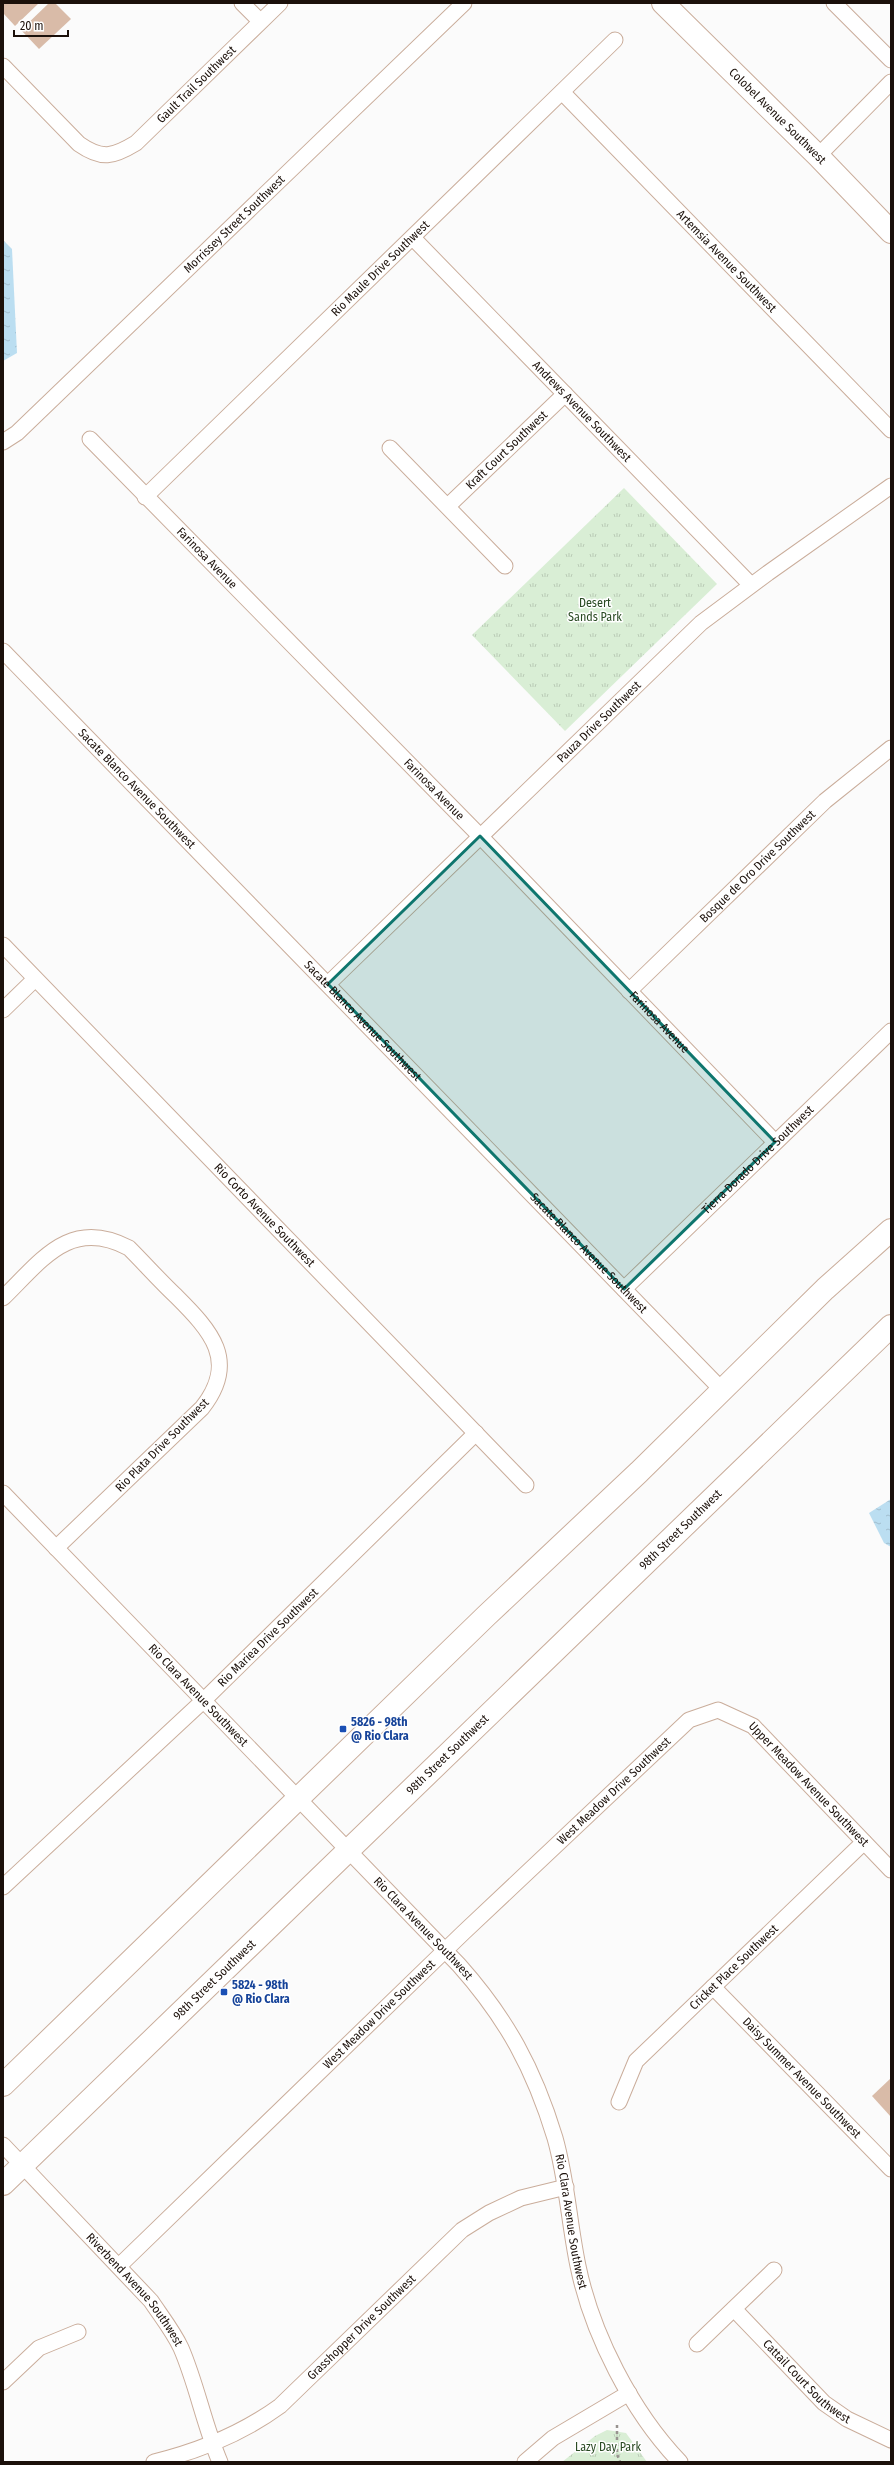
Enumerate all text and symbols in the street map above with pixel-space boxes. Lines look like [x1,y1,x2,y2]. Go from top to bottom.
scale bar [14,12,68,38]
text: 20 m [20,19,44,33]
street label: Gault Trail Southwest [154,43,239,126]
street label: Colobel Avenue Southwest [726,65,829,167]
street label: Morrissey Street Southwest [181,172,288,276]
street label: Artemsia Avenue Southwest [674,207,779,315]
street label: Rio Maule Drive Southwest [328,218,432,319]
street label: Andrews Avenue Southwest [530,358,634,465]
street label: Kraft Court Southwest [463,408,550,492]
street label: Farinosa Avenue [174,525,240,592]
park label: Desert Sands Park [568,596,622,624]
street label: Pauza Drive Southwest [554,678,644,765]
street label: Sacate Blanco Avenue Southwest [75,726,198,852]
street label: Farinosa Avenue [401,756,467,823]
street label: Bosque de Oro Drive Southwest [697,807,818,925]
street label: Sacate Blanco Avenue Southwest [301,958,424,1084]
street label: Farinosa Avenue [627,988,692,1056]
street label: Tierra Dorado Drive Southwest [699,1103,817,1217]
street label: Rio Corto Avenue Southwest [211,1160,318,1270]
street label: Sacate Blanco Avenue Southwest [527,1190,650,1316]
street label: Rio Plata Drive Southwest [112,1395,212,1495]
street label: 98th Street Southwest [636,1486,725,1572]
street label: Rio Mariea Drive Southwest [215,1585,321,1690]
street label: Rio Clara Avenue Southwest [146,1641,251,1749]
street label: 98th Street Southwest [403,1712,492,1797]
place label: 5826 - 98th @ Rio Clara [351,1715,409,1743]
street label: Upper Meadow Avenue Southwest [746,1719,872,1849]
marker: 5826 - 98th @ Rio Clara [338,1724,348,1734]
street label: West Meadow Drive Southwest [554,1734,673,1848]
street label: Rio Clara Avenue Southwest [371,1874,476,1983]
street label: Cricket Place Southwest [687,1921,781,2013]
street label: 98th Street Southwest [170,1937,259,2023]
street label: West Meadow Drive Southwest [320,1957,438,2072]
place label: 5824 - 98th @ Rio Clara [232,1978,290,2006]
marker: 5824 - 98th @ Rio Clara [219,1987,229,1997]
street label: Daisy Summer Avenue Southwest [740,2015,864,2141]
street label: Rio Clara Avenue Southwest [552,2153,590,2291]
street label: Riverbend Avenue Southwest [83,2230,186,2349]
street label: Grasshopper Drive Southwest [304,2272,418,2383]
street label: Cattail Court Southwest [760,2337,852,2427]
park label: Lazy Day Park [575,2440,641,2454]

